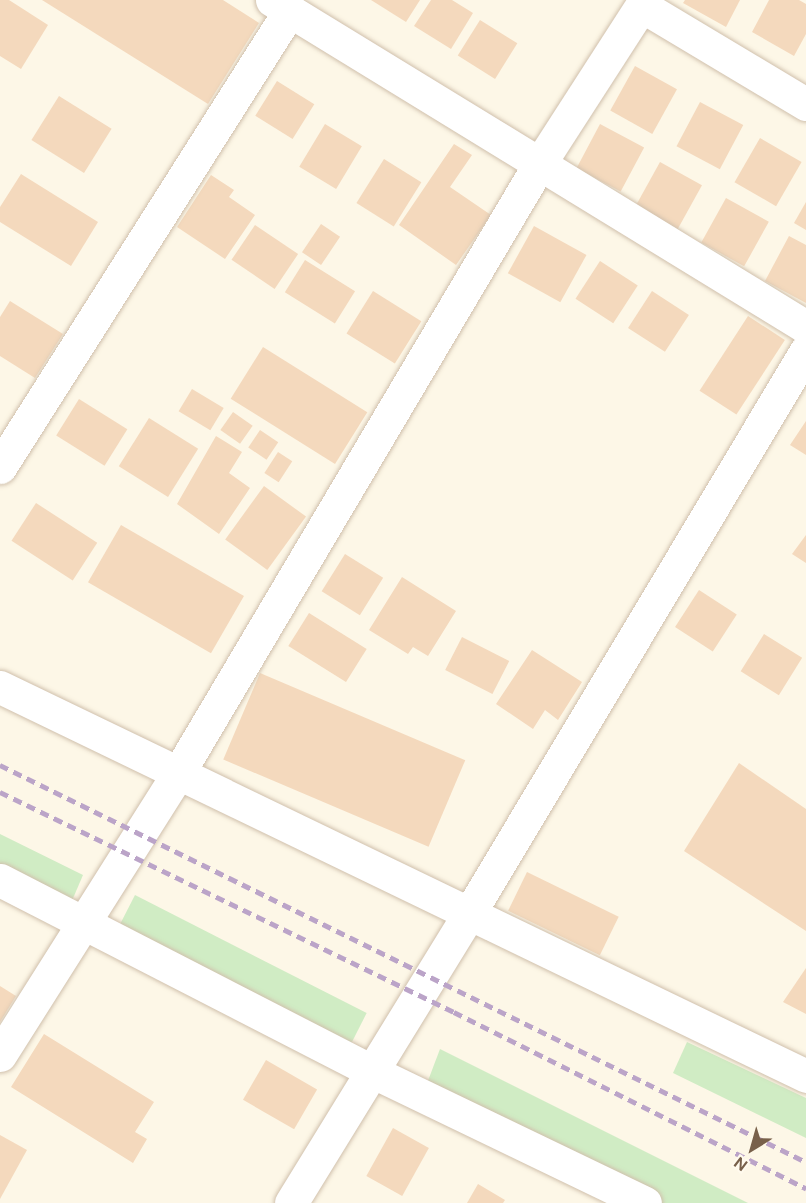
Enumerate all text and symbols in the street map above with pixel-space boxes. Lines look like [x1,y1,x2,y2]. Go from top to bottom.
north arrow [722,1119,782,1179]
text: N [730,1152,752,1176]

